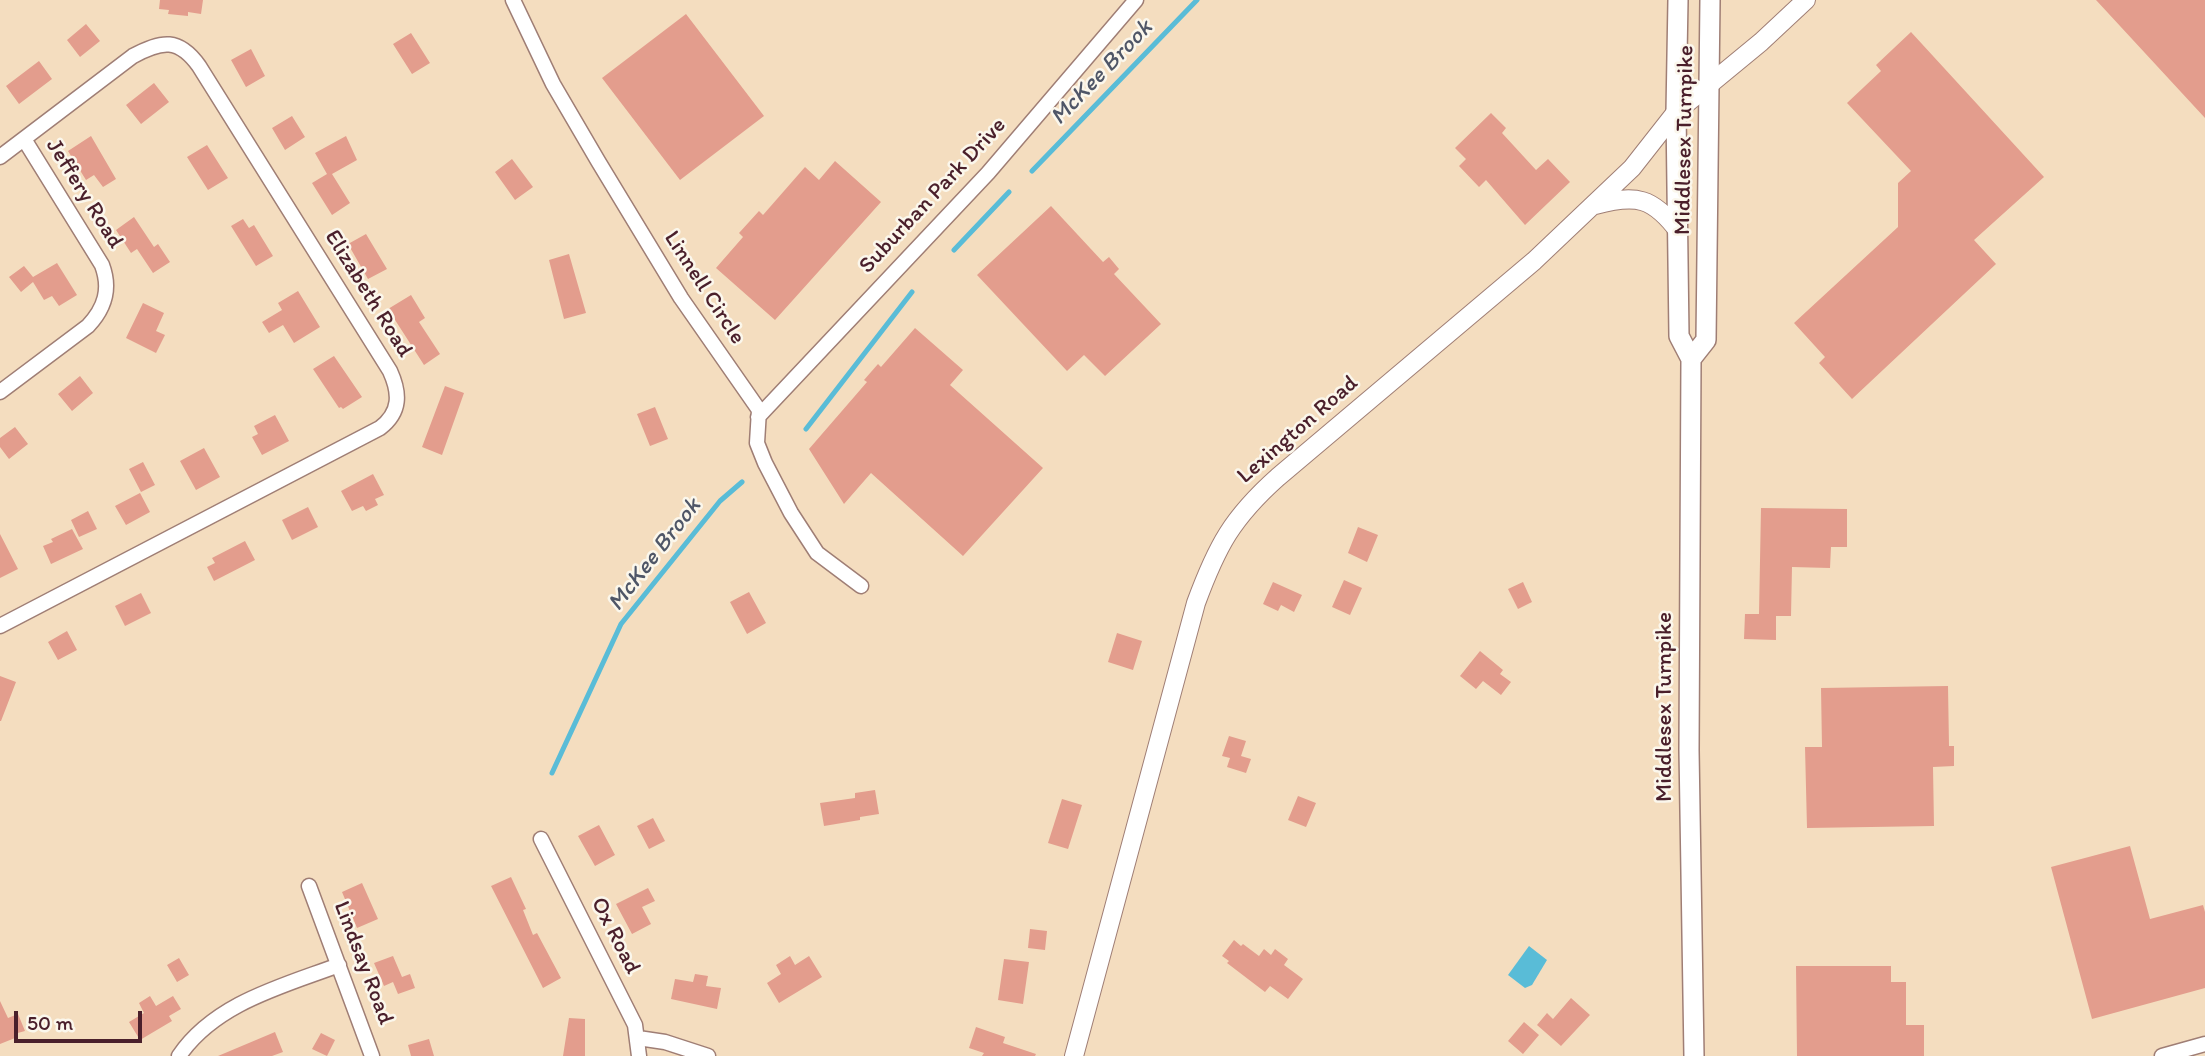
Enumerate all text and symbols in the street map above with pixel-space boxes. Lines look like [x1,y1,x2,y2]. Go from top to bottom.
water label: McKee Brook [1045,14,1159,132]
street label: Middlesex Turnpike [1670,45,1700,235]
street label: Suburban Park Drive [854,112,1012,280]
street label: Jeffery Road [39,134,129,254]
street label: Elizabeth Road [318,225,418,363]
street label: Linnell Circle [657,226,751,350]
street label: Lexington Road [1232,370,1364,490]
water label: McKee Brook [602,493,708,617]
street label: Middlesex Turnpike [1651,612,1679,802]
street label: Ox Road [584,893,646,979]
street label: Lindsay Road [327,897,399,1029]
scale bar [18,996,145,1040]
text: 50 m [27,1010,73,1035]

